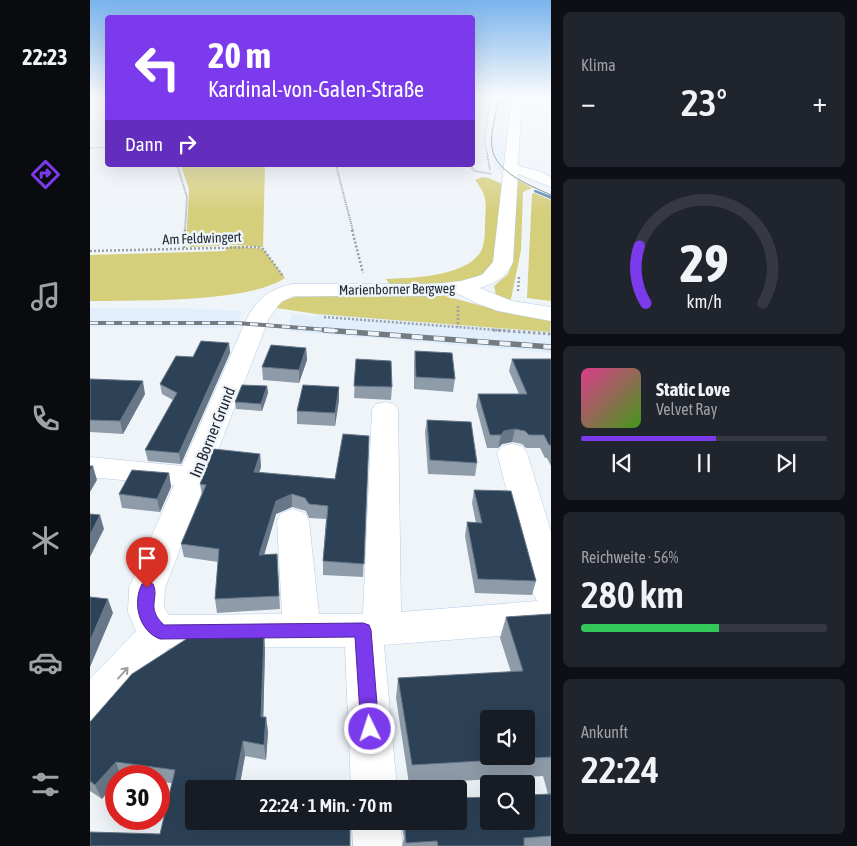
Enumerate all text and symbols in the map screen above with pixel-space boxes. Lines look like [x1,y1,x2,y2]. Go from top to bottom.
icon: left [125,35,190,100]
text: 20 m [208,35,271,75]
text: 22:23 [22,44,68,70]
text: Klima [581,56,616,74]
text: Kardinal-von-Galen-Straße [208,76,424,102]
text: 23° [681,81,727,124]
text: − [581,86,596,118]
text: + [812,86,827,118]
icon: right [173,130,201,158]
text: Dann [125,133,163,155]
icon: directions [28,157,63,192]
street label: Am Feldwingert [162,229,242,247]
text: 29 [680,233,728,293]
icon: music [28,279,63,314]
street label: Marienborner Bergweg [339,280,455,298]
text: km/h [686,291,722,312]
text: Static Love [656,378,730,400]
street label: Im Borner Grund [186,384,238,480]
text: Velvet Ray [656,400,717,418]
icon: phone [28,401,63,436]
icon: previous [608,449,636,477]
icon: pause [690,449,718,477]
icon: next [772,449,800,477]
icon: climate [28,523,63,558]
pin [126,537,168,588]
icon: arrive [133,544,161,572]
text: Reichweite · 56% [581,548,678,566]
text: 280 km [581,573,684,616]
icon: car [28,645,63,680]
one-way arrow [117,667,129,680]
position arrow [343,702,395,754]
map controls [480,710,535,830]
button: sound [480,710,535,765]
text: Ankunft [581,723,628,741]
text: 22:24 [581,748,659,791]
speed limit sign: 30 [105,765,170,830]
icon: filters [28,767,63,802]
button: search [480,775,535,830]
text: 22:24 · 1 Min. · 70 m [259,794,393,816]

